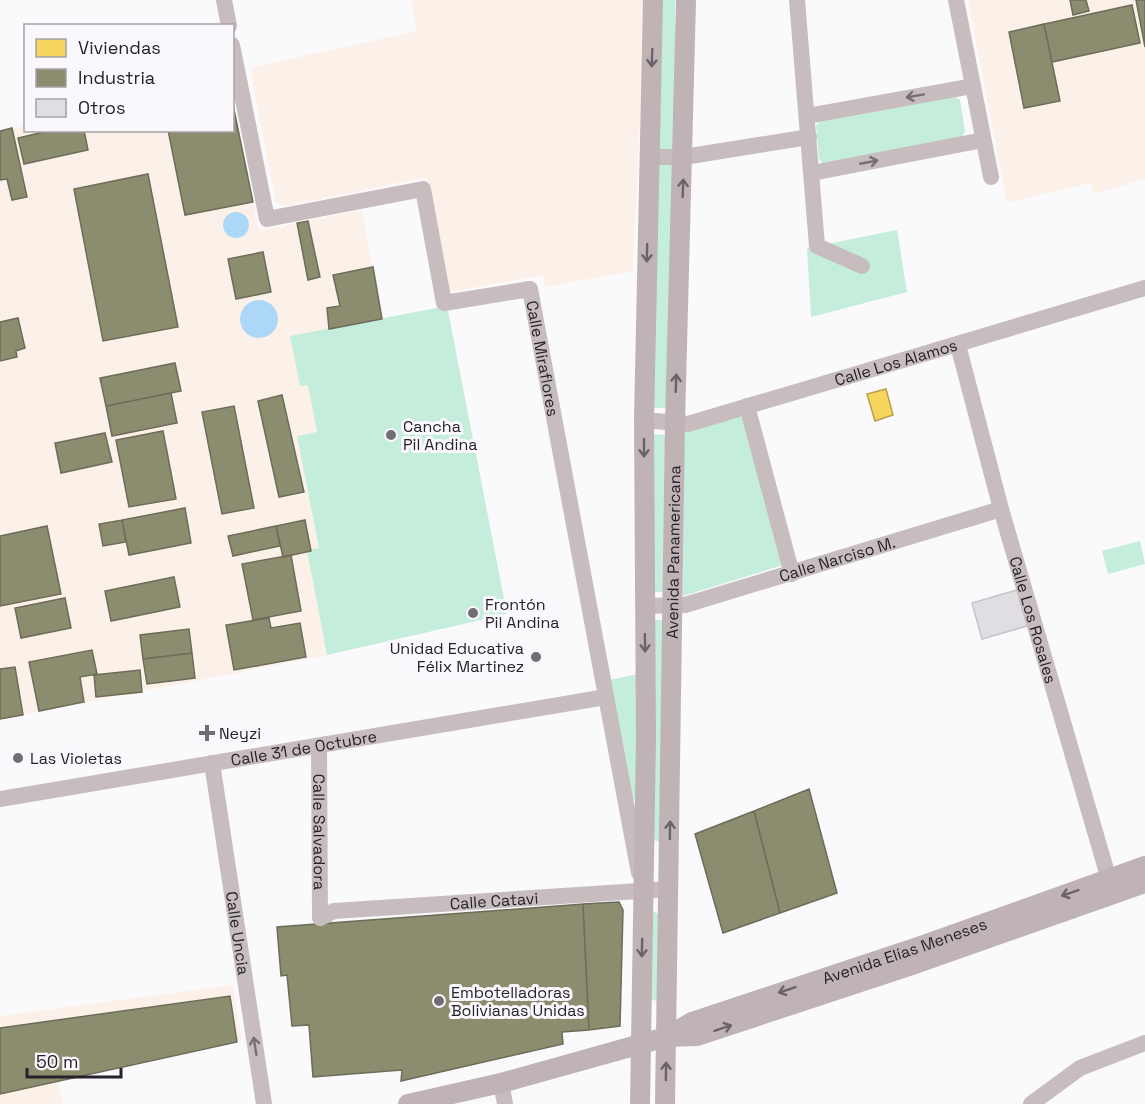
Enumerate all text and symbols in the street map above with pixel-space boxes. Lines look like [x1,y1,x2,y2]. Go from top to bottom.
legend [24,24,234,132]
text: Viviendas [78,36,161,59]
one-way arrow [646,48,658,68]
text: Industria [78,66,155,89]
one-way arrow [906,91,925,102]
text: Otros [78,96,125,119]
one-way arrow [859,156,879,167]
one-way arrow [677,179,688,199]
one-way arrow [641,243,653,263]
street label: Calle Miraflores [521,299,564,418]
street label: Calle Los Alamos [832,334,960,391]
one-way arrow [671,374,682,394]
place label: Cancha Pil Andina [403,416,477,455]
marker: Cancha Pil Andina [384,428,398,442]
one-way arrow [638,438,650,458]
street label: Avenida Panamericana [662,465,685,639]
street label: Calle Narciso M. [777,532,898,587]
street label: Calle Los Rosales [1004,554,1061,686]
place label: Frontón Pil Andina [485,594,559,633]
marker: Frontón Pil Andina [466,606,480,620]
one-way arrow [639,633,651,653]
place label: Unidad Educativa Félix Martinez [390,638,524,677]
marker: Unidad Educativa Félix Martinez [529,650,543,664]
place label: Neyzi [219,723,261,744]
marker: Neyzi [200,726,214,740]
street label: Calle 31 de Octubre [229,726,378,771]
place label: Las Violetas [30,748,122,769]
marker: Las Violetas [11,751,25,765]
street label: Calle Salvadora [308,774,330,890]
one-way arrow [665,821,676,841]
street label: Calle Catavi [449,888,539,914]
one-way arrow [1061,888,1080,899]
street label: Calle Uncia [221,890,254,976]
street label: Avenida Elías Meneses [820,913,990,989]
one-way arrow [636,937,647,957]
place label: Embotelladoras Bolivianas Unidas [451,982,585,1021]
one-way arrow [778,986,797,997]
marker: Embotelladoras Bolivianas Unidas [432,994,446,1008]
one-way arrow [713,1021,732,1032]
one-way arrow [250,1037,261,1057]
scale bar [27,1041,122,1079]
text: 50 m [36,1050,78,1073]
one-way arrow [660,1061,671,1081]

